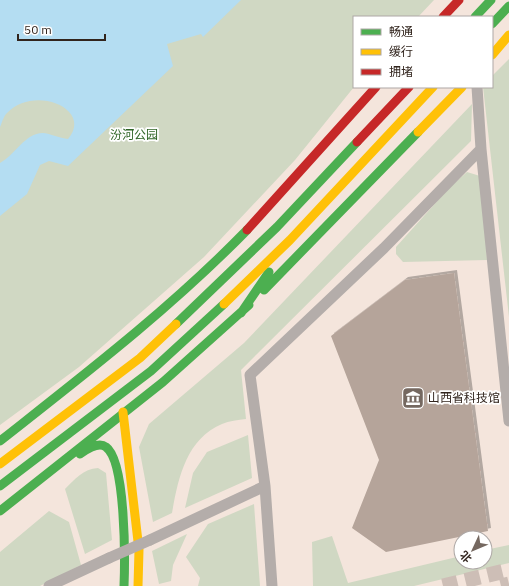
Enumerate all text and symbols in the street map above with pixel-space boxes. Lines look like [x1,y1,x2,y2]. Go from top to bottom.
scale bar [18,16,105,42]
legend [353,16,493,88]
text: 50 m [24,22,52,37]
text: 畅通 [389,24,413,39]
text: 缓行 [389,44,413,59]
text: 拥堵 [389,64,413,79]
park label: 汾河公园 [110,127,158,142]
museum icon: 山西省科技馆 [400,385,426,411]
place label: 山西省科技馆 [428,390,500,405]
north arrow [453,530,493,570]
text: 北 [457,548,475,566]

